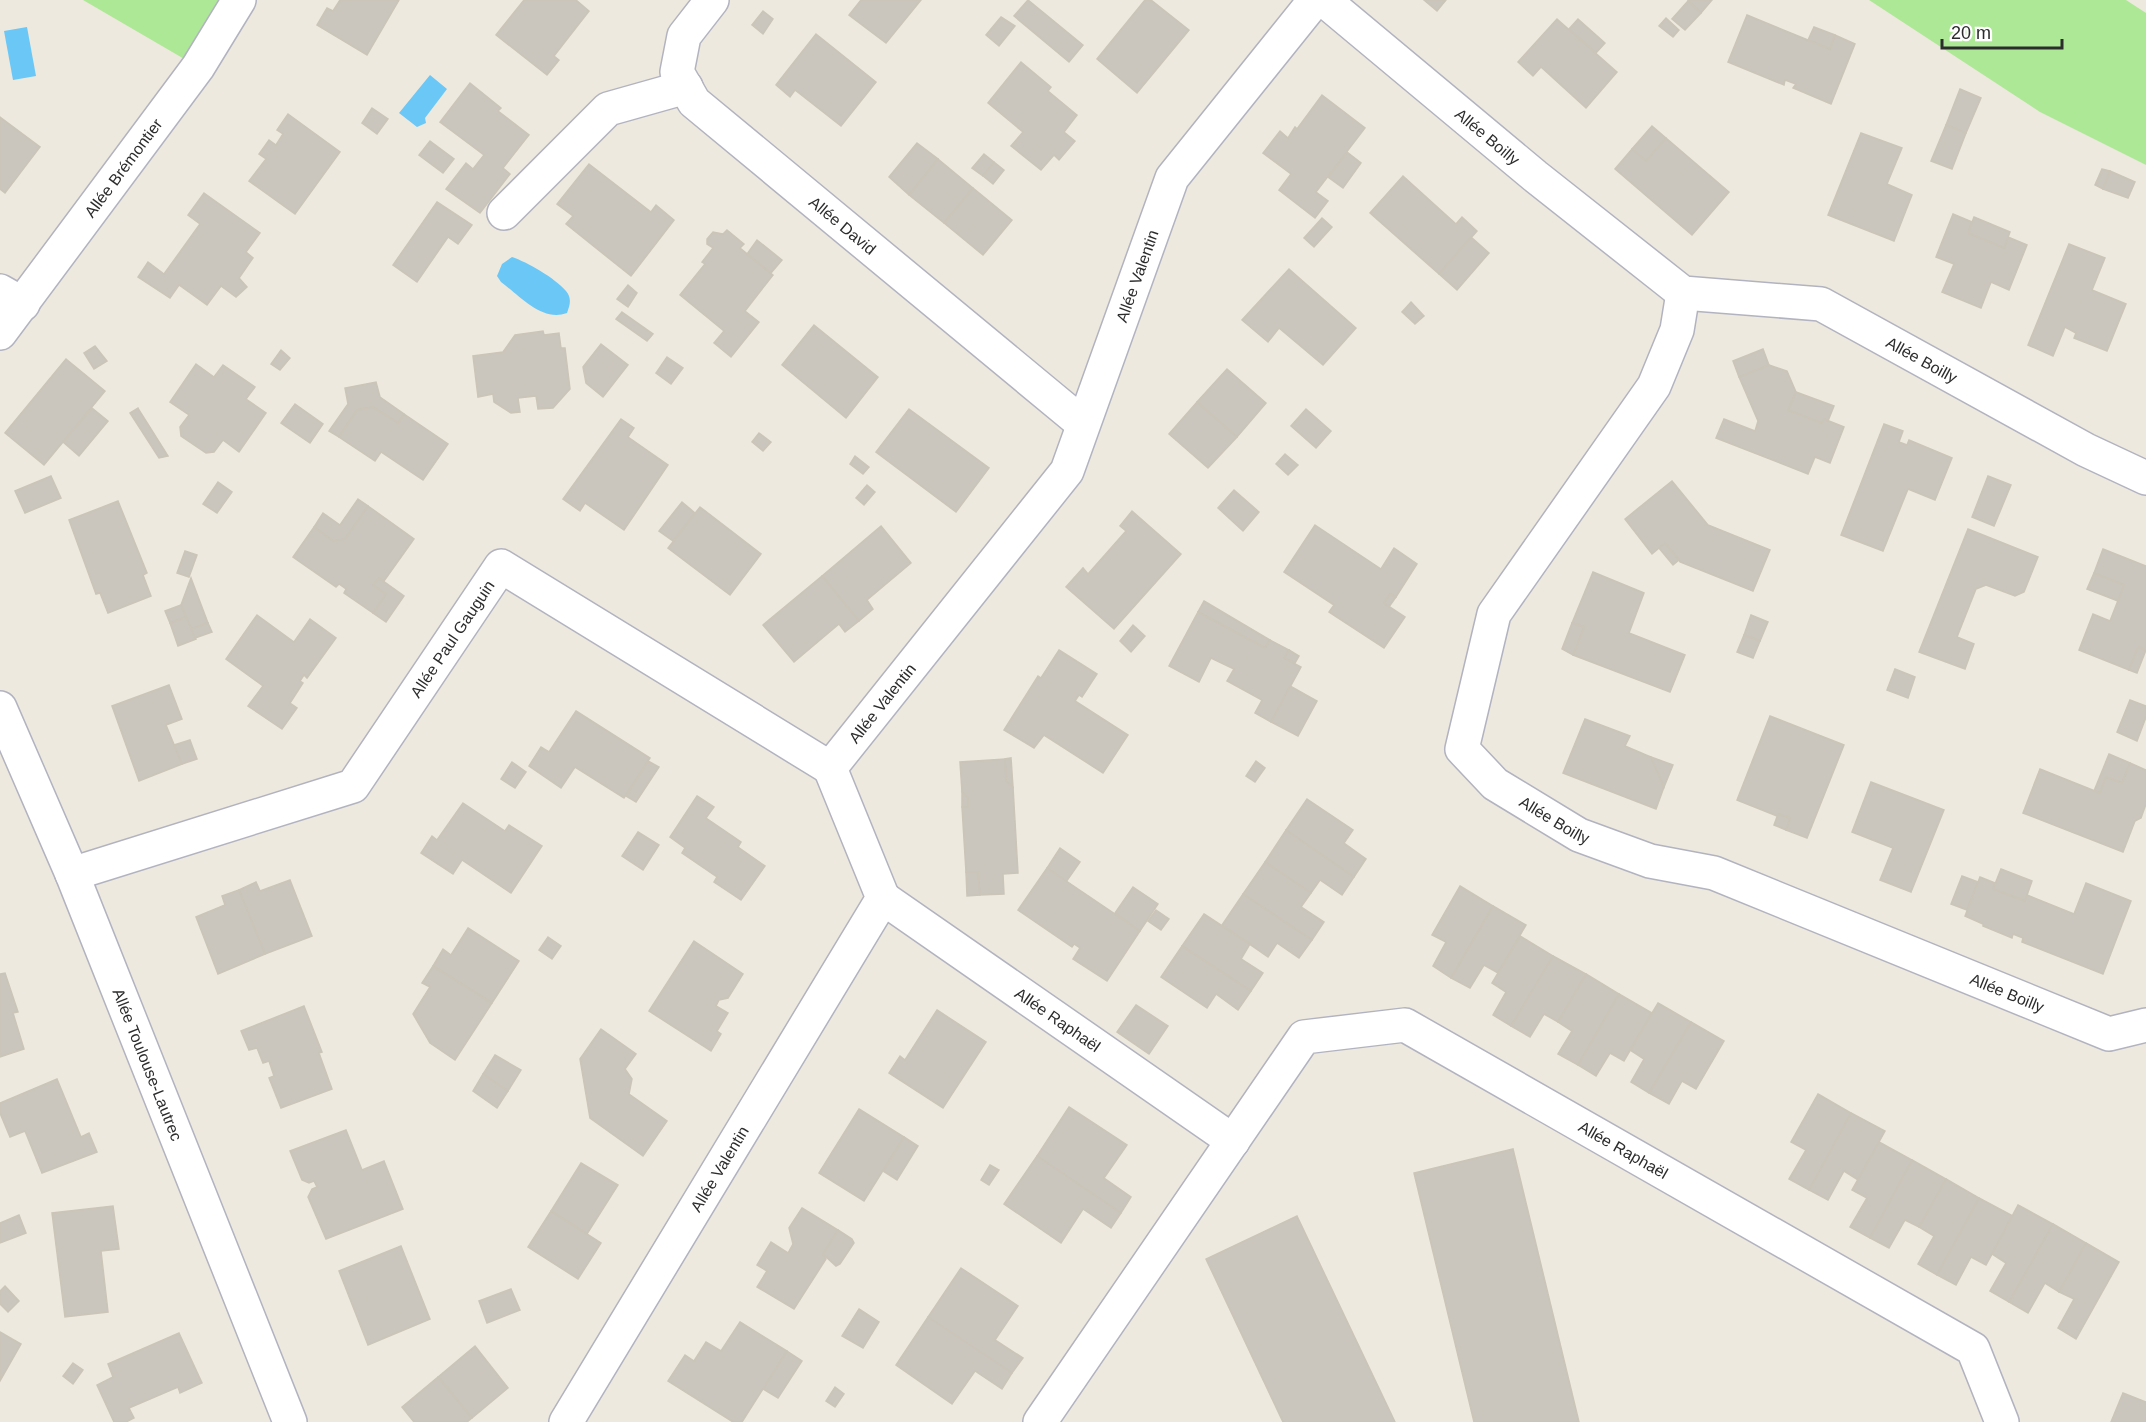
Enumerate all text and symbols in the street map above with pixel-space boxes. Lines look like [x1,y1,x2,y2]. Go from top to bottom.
scale bar [1942,12,2062,50]
text: 20 m [1951,23,1991,43]
street label: Allée Boilly [1452,105,1523,168]
street label: Allée Brémontier [81,115,166,220]
street label: Allée David [806,193,879,258]
street label: Allée Valentin [1113,228,1161,324]
street label: Allée Boilly [1883,333,1960,386]
street label: Allée Paul Gauguin [407,577,497,700]
street label: Allée Valentin [845,660,919,746]
street label: Allée Boilly [1517,793,1592,847]
street label: Allée Boilly [1968,970,2047,1015]
street label: Allée Raphaël [1012,984,1104,1055]
street label: Allée Toulouse-Lautrec [110,986,186,1143]
street label: Allée Raphaël [1576,1118,1671,1182]
street label: Allée Valentin [687,1123,752,1215]

